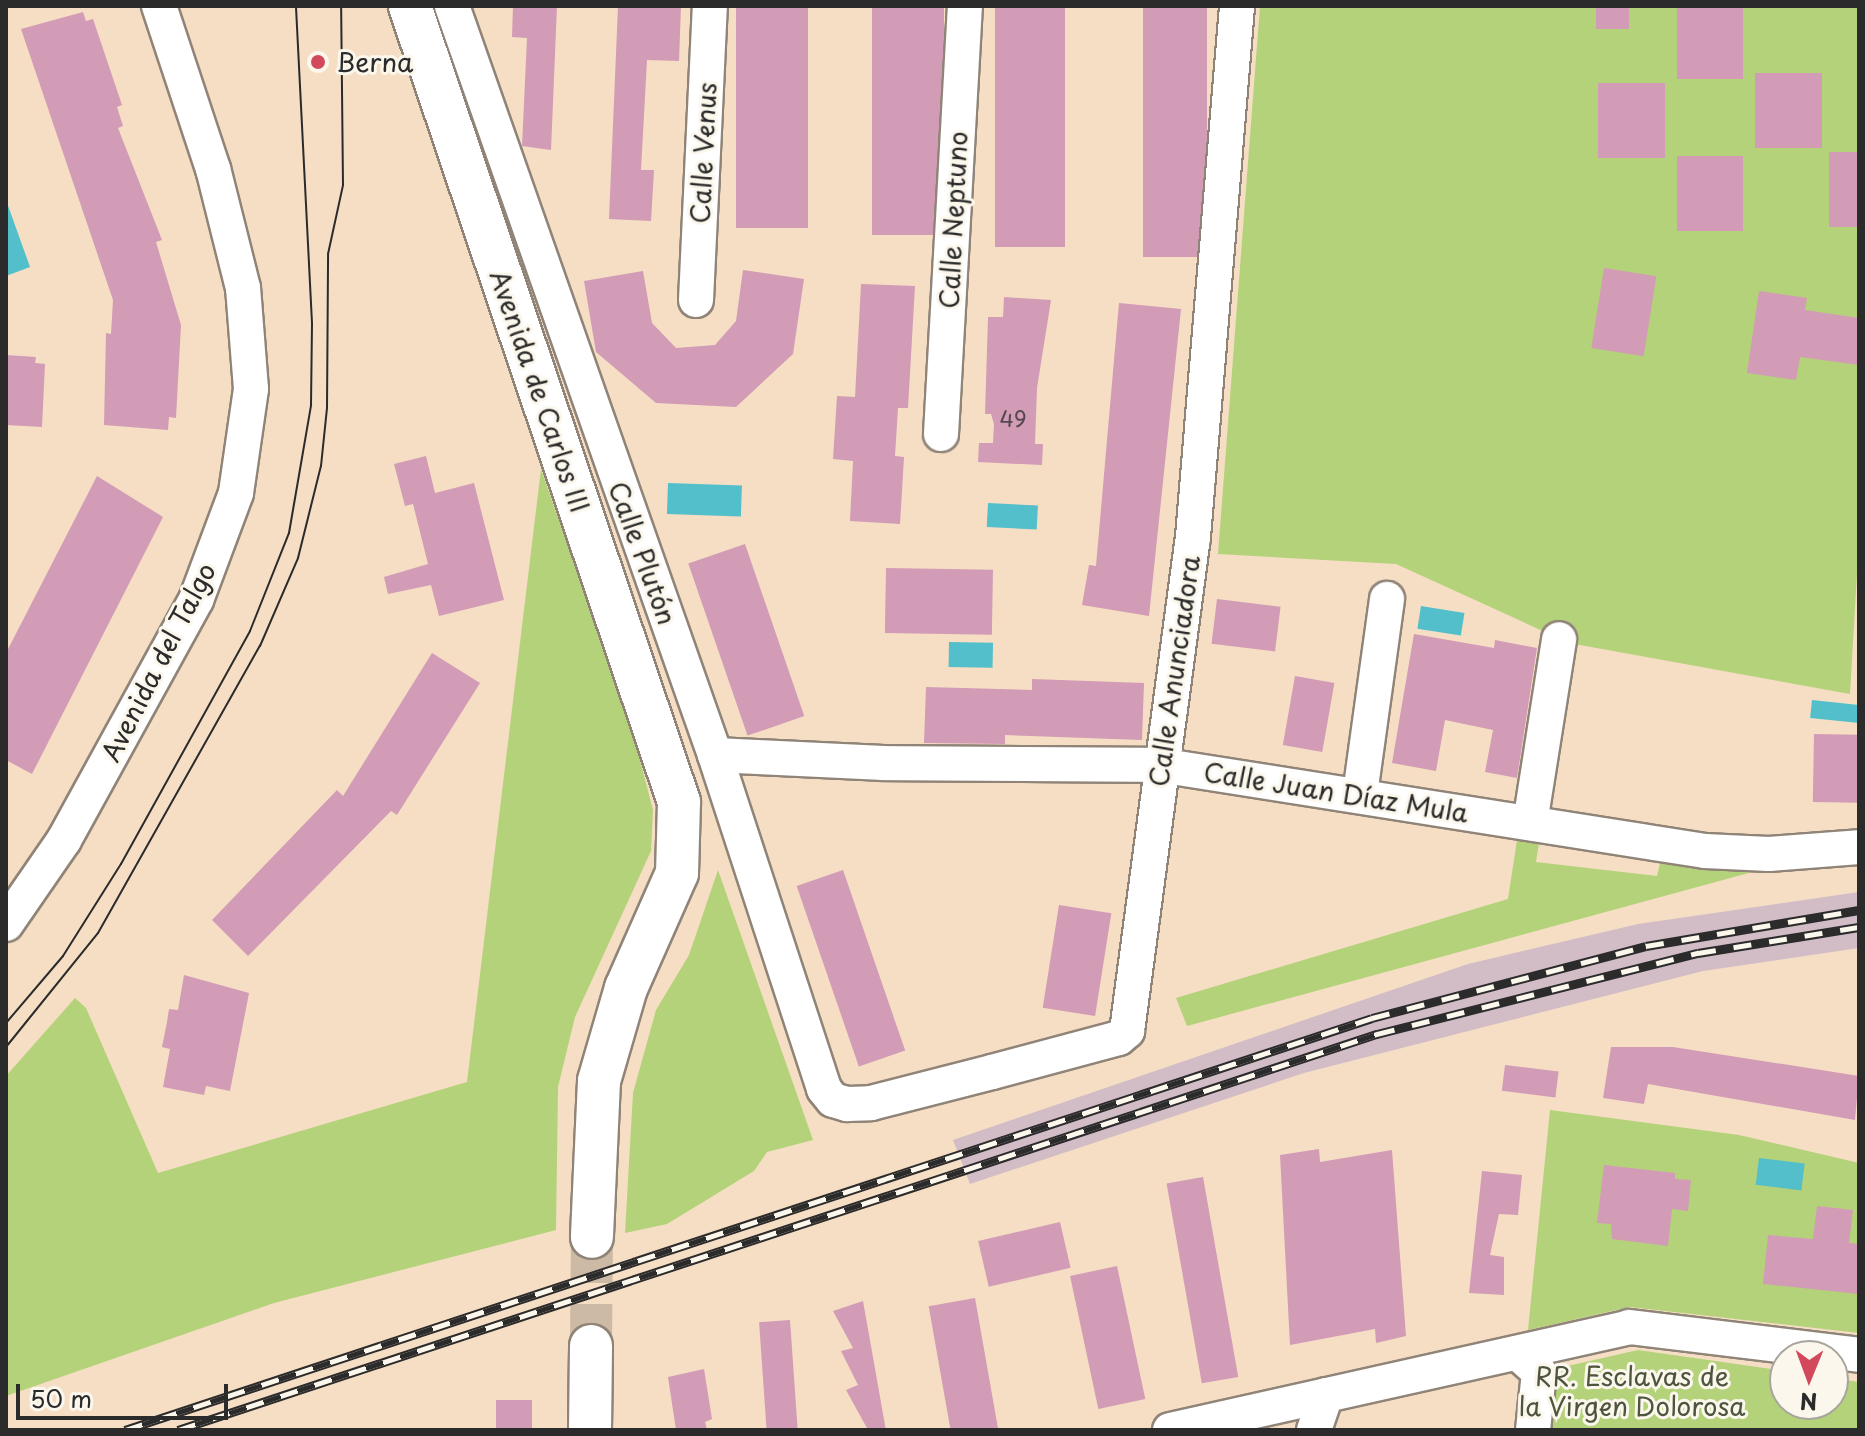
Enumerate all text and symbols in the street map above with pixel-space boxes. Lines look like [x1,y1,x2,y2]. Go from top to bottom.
place label: Berna [336,46,413,78]
marker: Berna [307,51,329,73]
street label: Calle Venus [684,80,722,226]
street label: Calle Neptuno [933,130,973,310]
street label: Avenida de Carlos III [484,265,596,517]
house number: 49 [999,405,1027,431]
street label: Calle Plutón [603,477,683,629]
street label: Calle Anunciadora [1142,552,1206,790]
street label: Avenida del Talgo [94,557,222,767]
street label: Calle Juan Díaz Mula [1200,755,1472,829]
north arrow [1769,1340,1849,1420]
park label: RR. Esclavas de la Virgen Dolorosa [1517,1360,1747,1422]
scale bar [20,1368,232,1418]
text: 50 m [30,1380,92,1416]
text: N [1800,1386,1818,1419]

